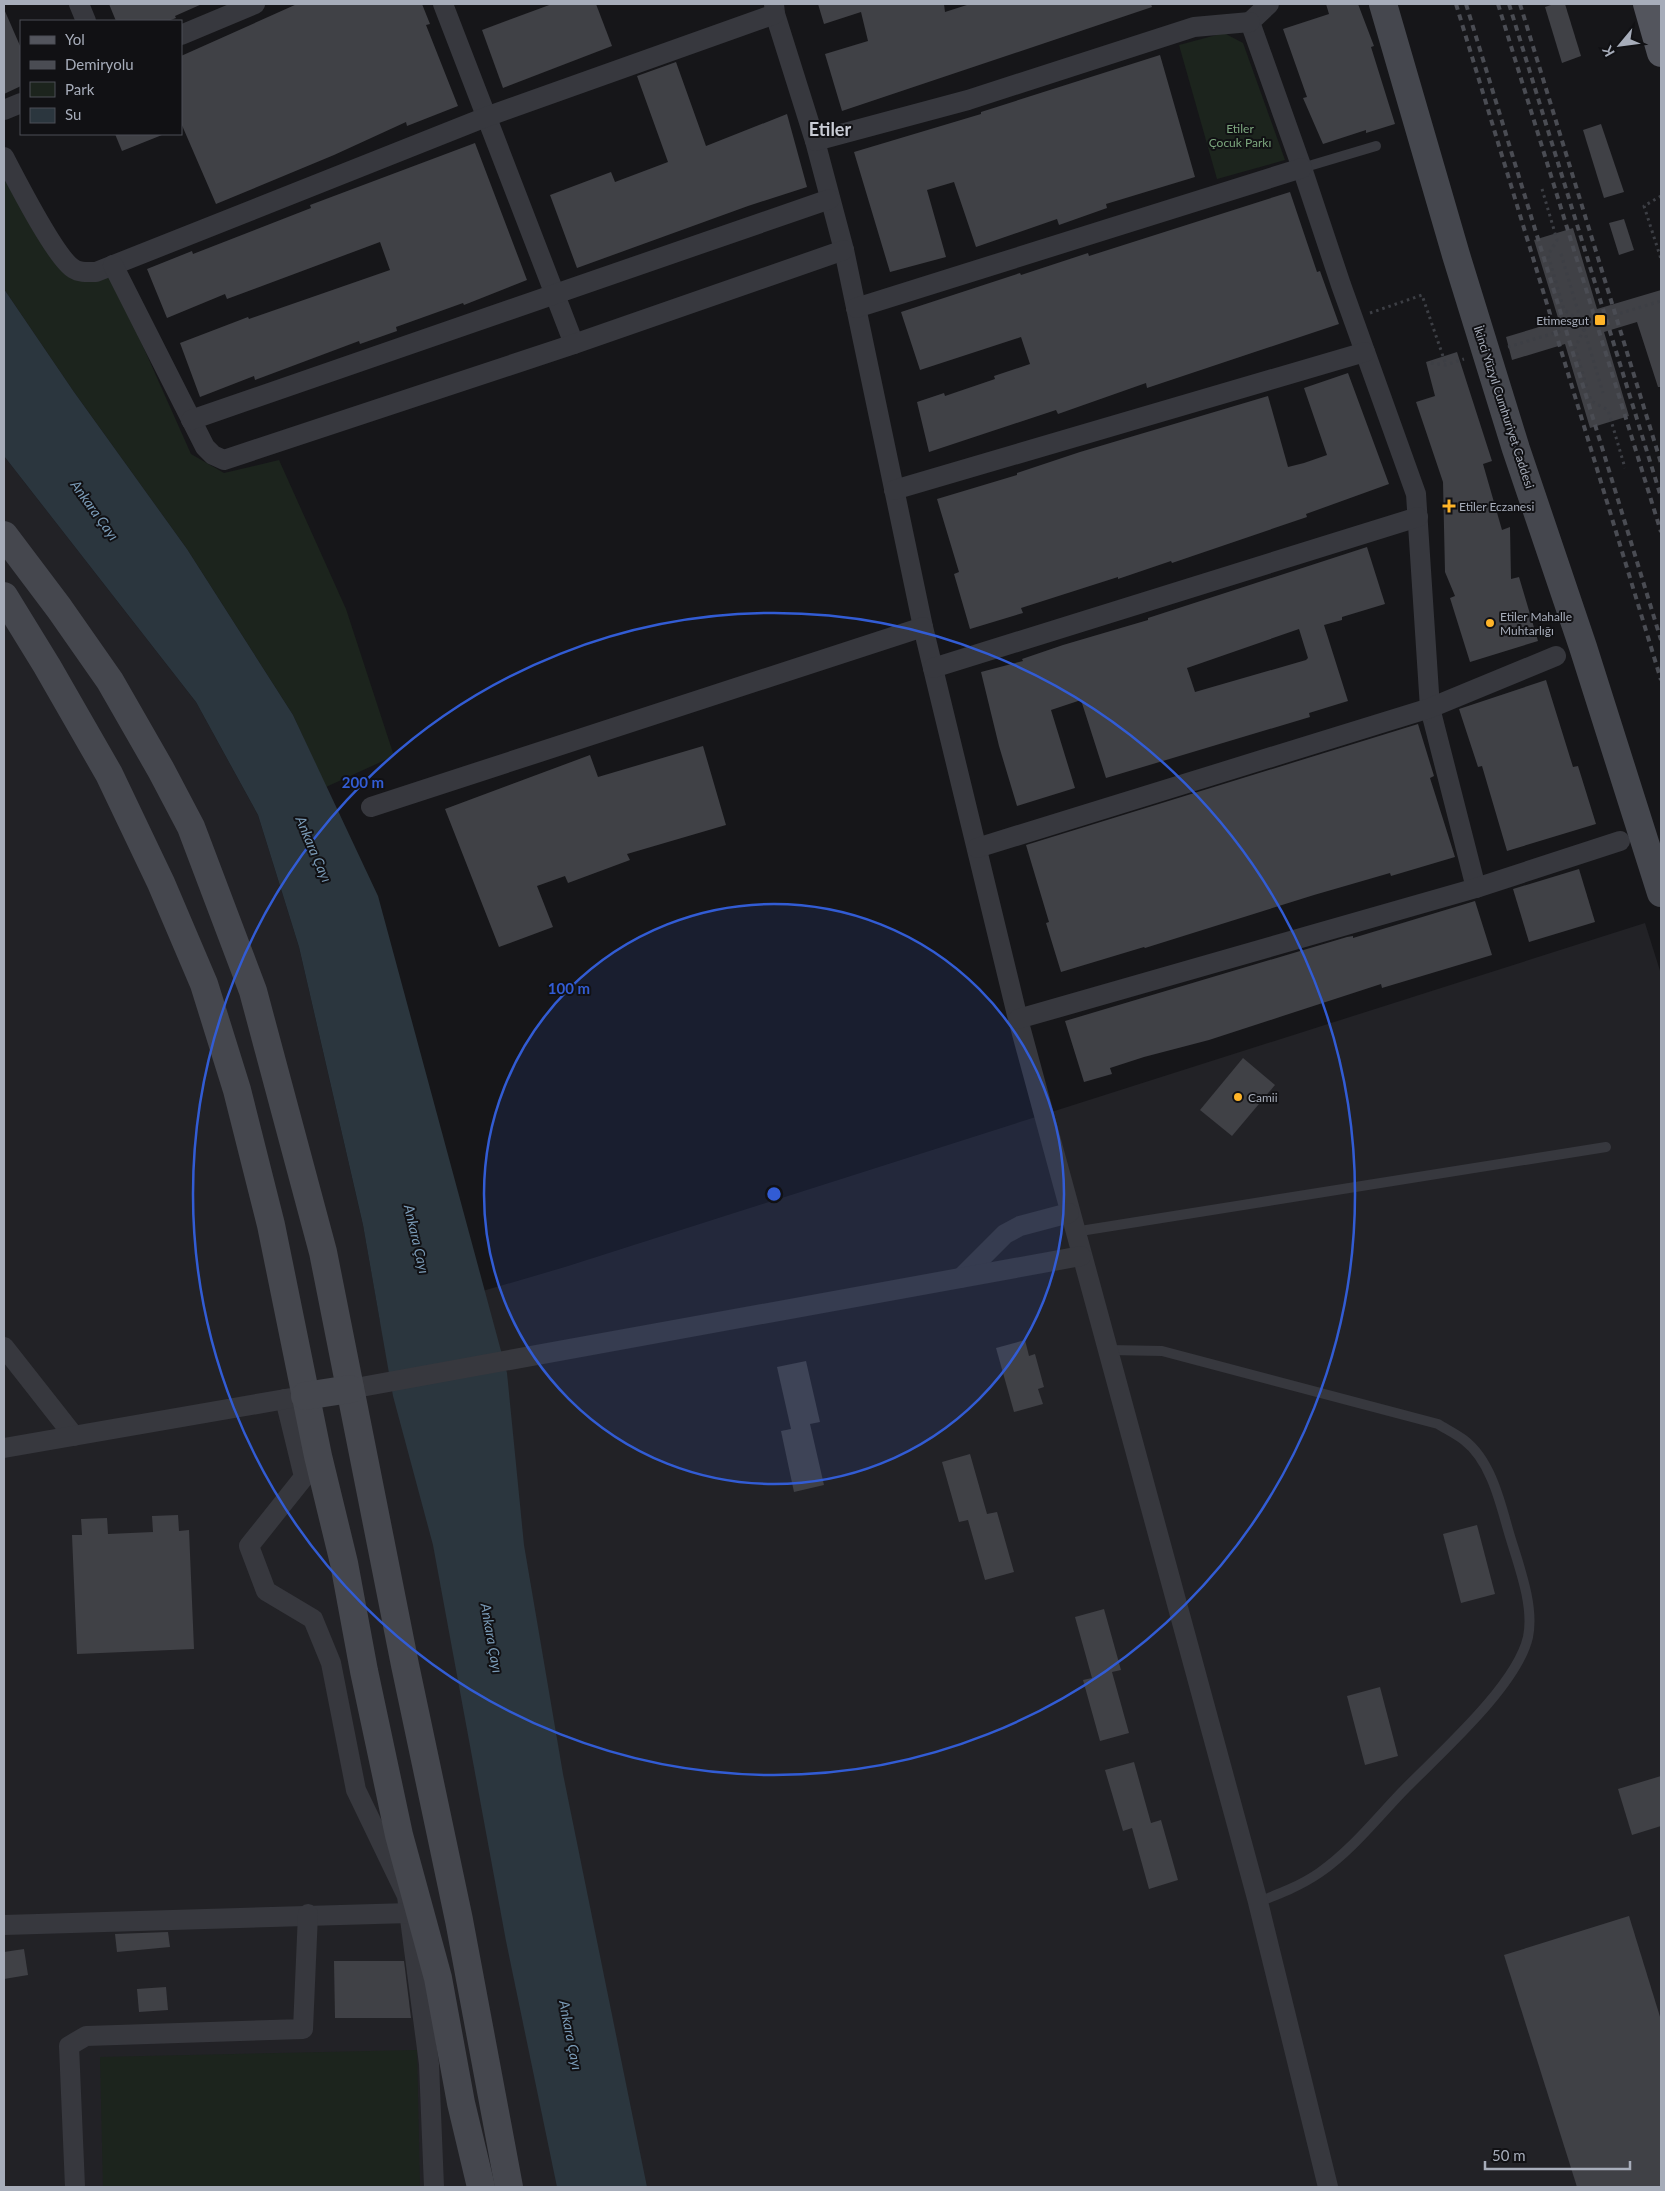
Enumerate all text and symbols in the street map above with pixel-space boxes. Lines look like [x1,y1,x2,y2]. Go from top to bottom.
legend [20,20,182,135]
north arrow [1595,20,1645,70]
text: Yol [65,30,85,48]
text: K [1598,43,1618,60]
text: Demiryolu [65,55,134,73]
text: Park [65,80,95,98]
text: Su [65,105,81,123]
district label: Etiler [809,118,851,140]
park label: Etiler Çocuk Parkı [1209,121,1271,150]
place label: Etimesgut [1536,313,1590,328]
marker: Etimesgut [1593,313,1607,327]
street label: İkinci Yüzyıl Cumhuriyet Caddesi [1471,324,1537,490]
water label: Ankara Çayı [67,476,123,543]
place label: Etiler Eczanesi [1459,499,1534,514]
marker: Etiler Eczanesi [1443,500,1455,512]
place label: Etiler Mahalle Muhtarlığı [1500,609,1572,638]
marker: Etiler Mahalle Muhtarlığı [1484,617,1496,629]
text: 200 m [342,773,384,791]
water label: Ankara Çayı [292,812,336,885]
text: 100 m [548,979,590,997]
place label: Camii [1248,1090,1278,1105]
marker: Camii [1232,1091,1244,1103]
centre of rings [765,1185,783,1203]
water label: Ankara Çayı [401,1202,433,1275]
water label: Ankara Çayı [477,1601,506,1674]
water label: Ankara Çayı [556,1998,586,2071]
scale bar [1485,2138,1630,2170]
text: 50 m [1492,2146,1526,2164]

